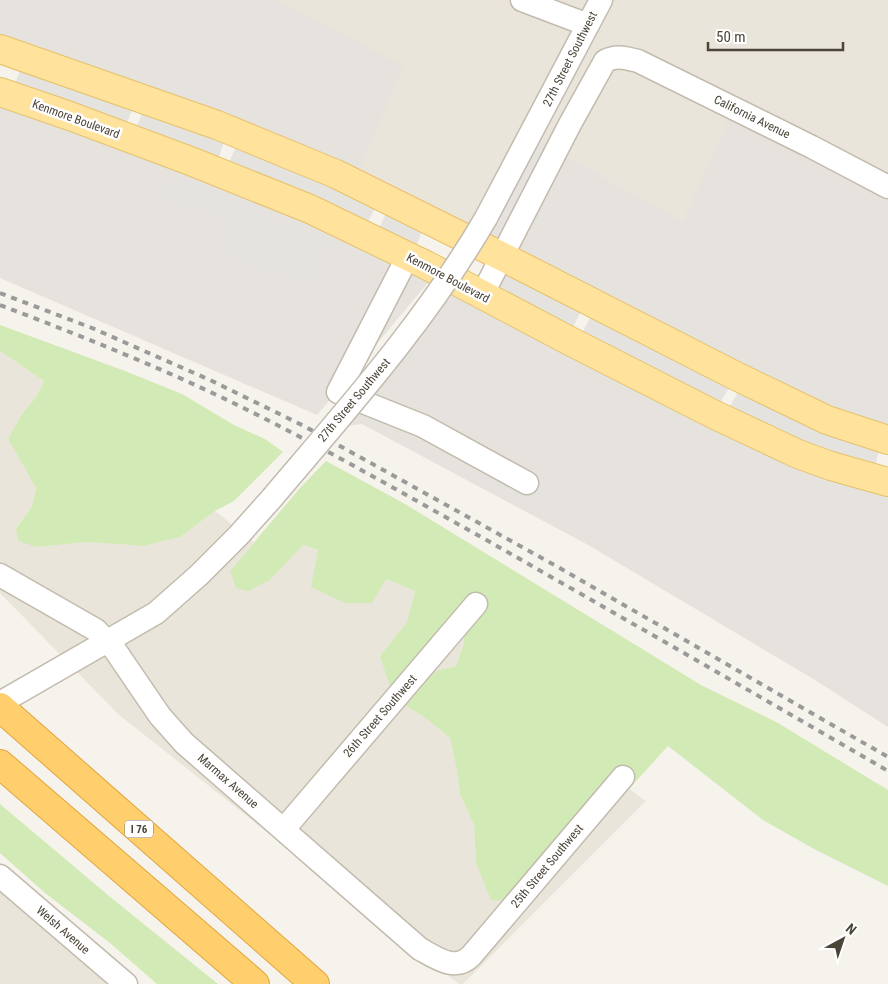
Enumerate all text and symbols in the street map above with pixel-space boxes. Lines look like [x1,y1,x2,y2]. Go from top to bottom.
street label: 27th Street Southwest [540,9,600,109]
scale bar [708,20,843,52]
text: 50 m [716,28,746,46]
street label: California Avenue [712,92,793,142]
street label: Kenmore Boulevard [30,97,122,141]
street label: Kenmore Boulevard [404,250,492,306]
street label: 27th Street Southwest [315,355,393,445]
street label: 26th Street Southwest [340,672,420,760]
street label: Marmax Avenue [195,751,261,811]
road number: I 76 [125,821,153,838]
street label: 25th Street Southwest [508,821,586,911]
street label: Welsh Avenue [34,903,93,957]
north arrow [818,914,868,964]
text: N [843,920,860,938]

